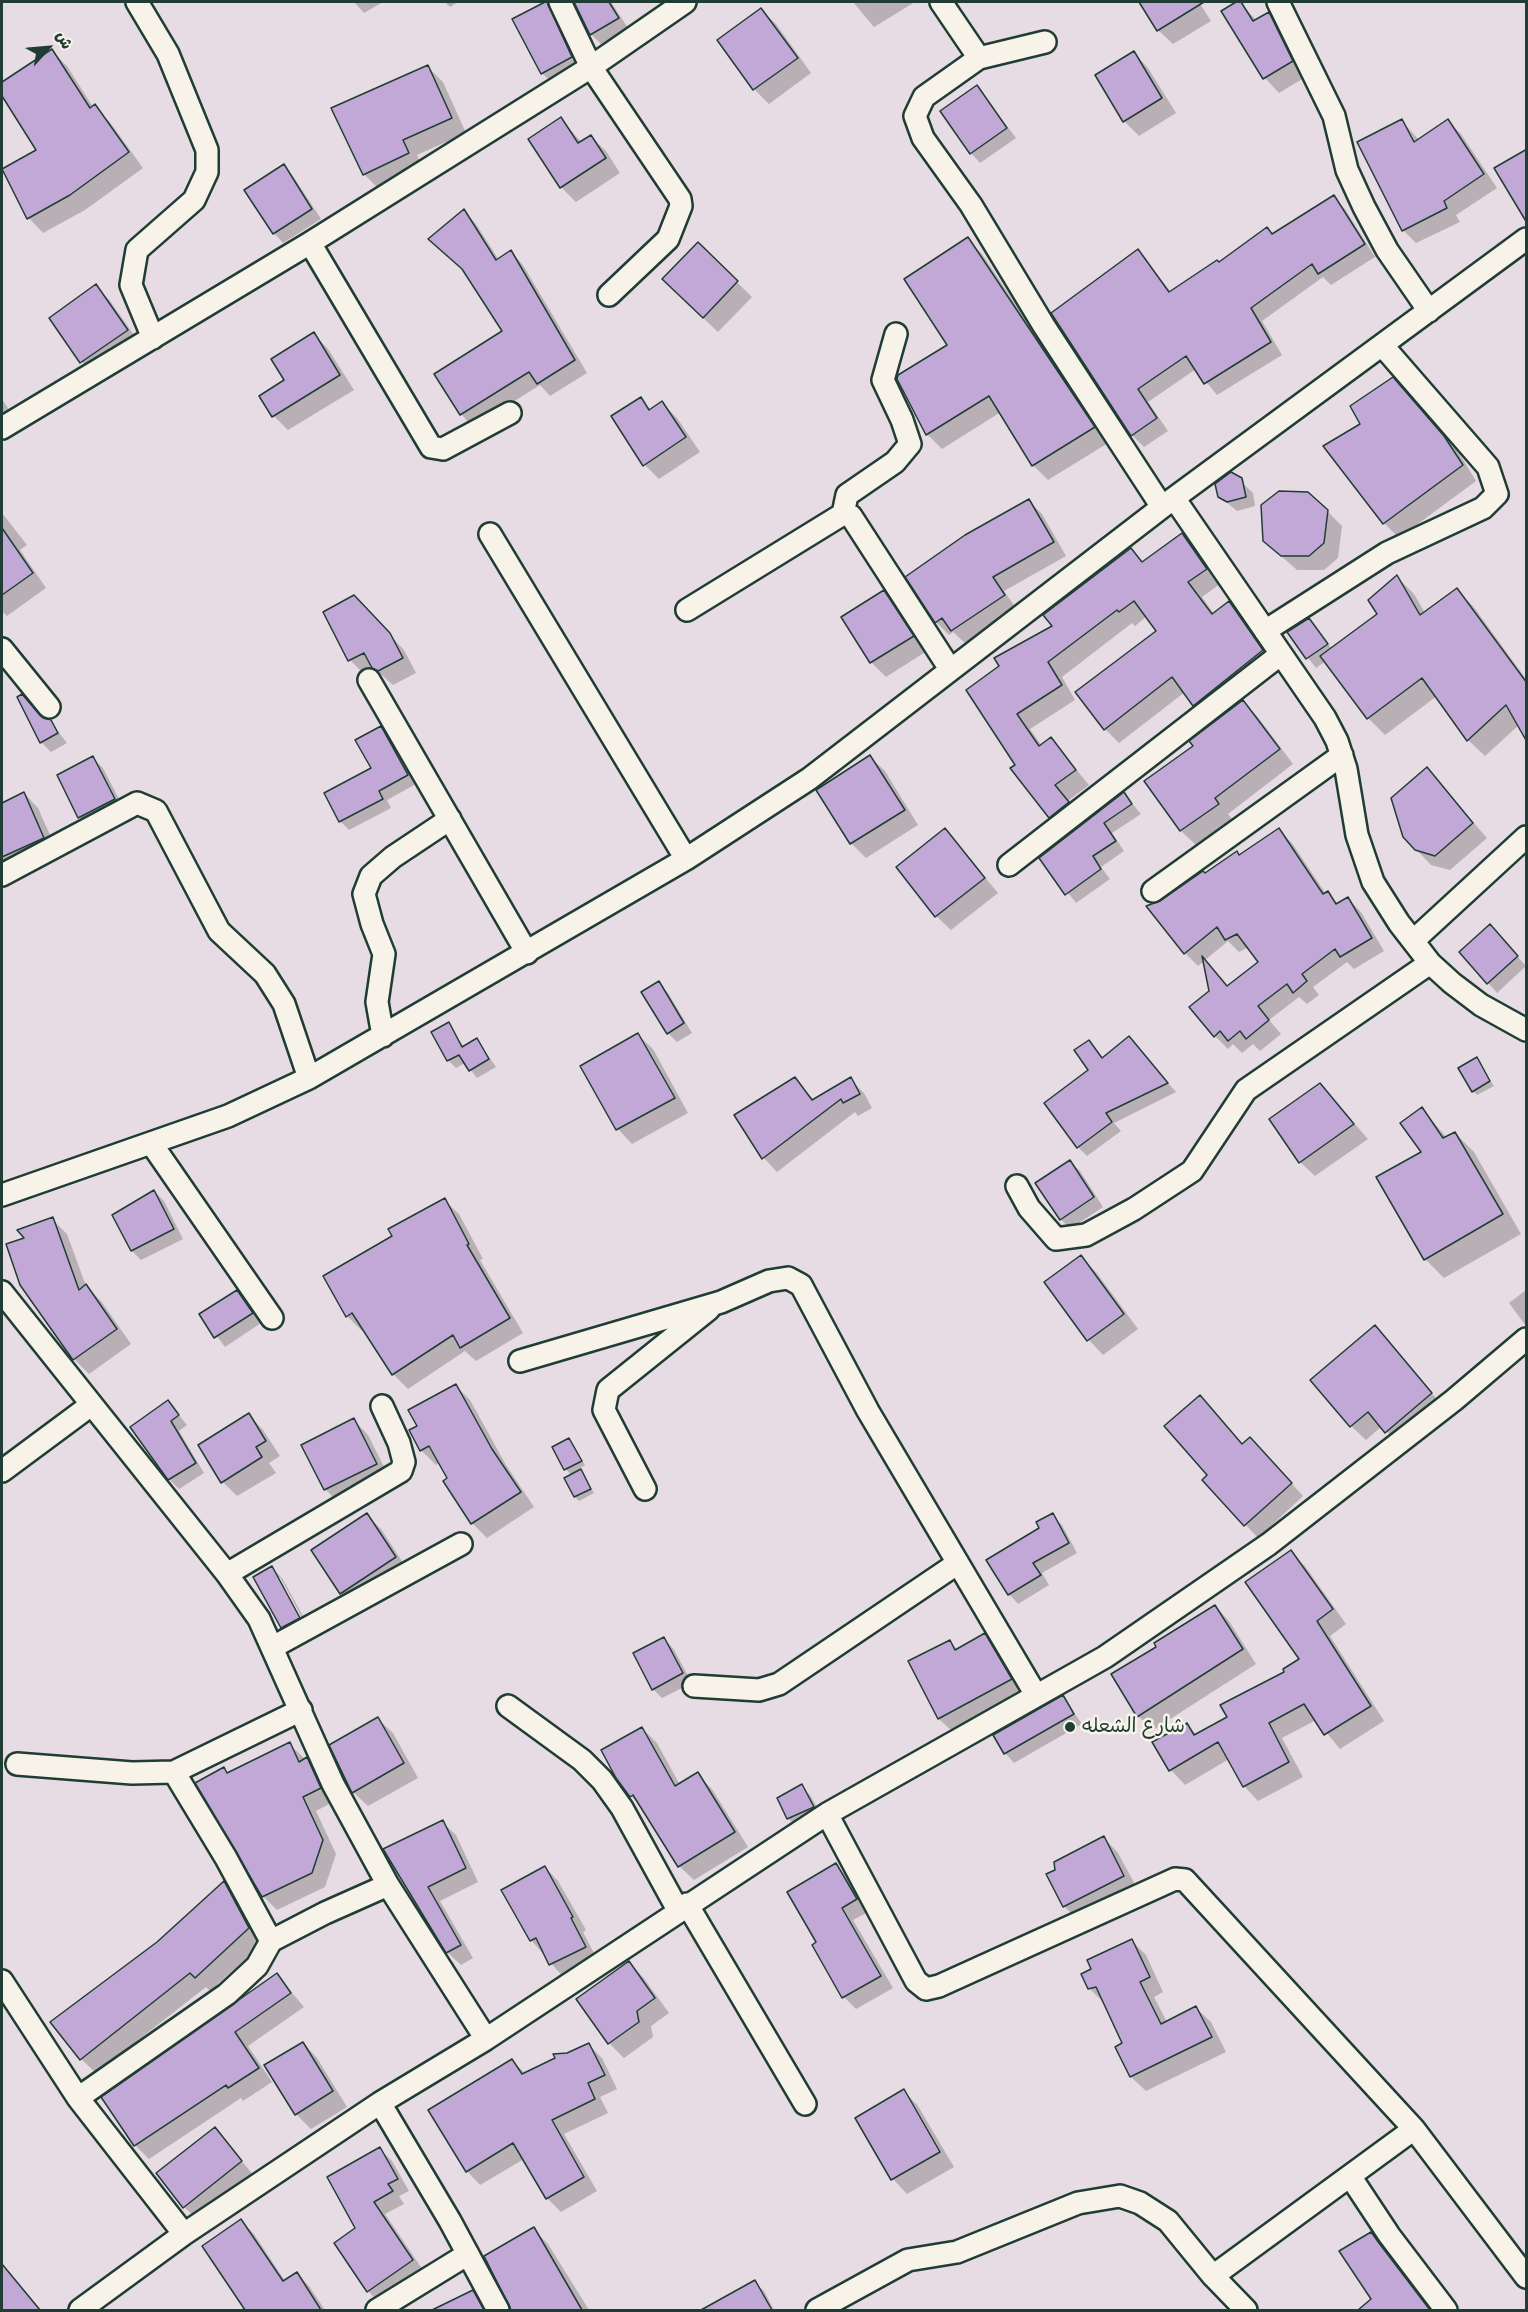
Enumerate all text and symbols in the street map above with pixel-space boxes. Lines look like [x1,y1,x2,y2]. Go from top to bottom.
north arrow [18,18,78,78]
text: ش [48,26,82,54]
place label: شارع الشعله [1082,1715,1185,1739]
marker: شارع الشعله [1063,1720,1077,1734]

